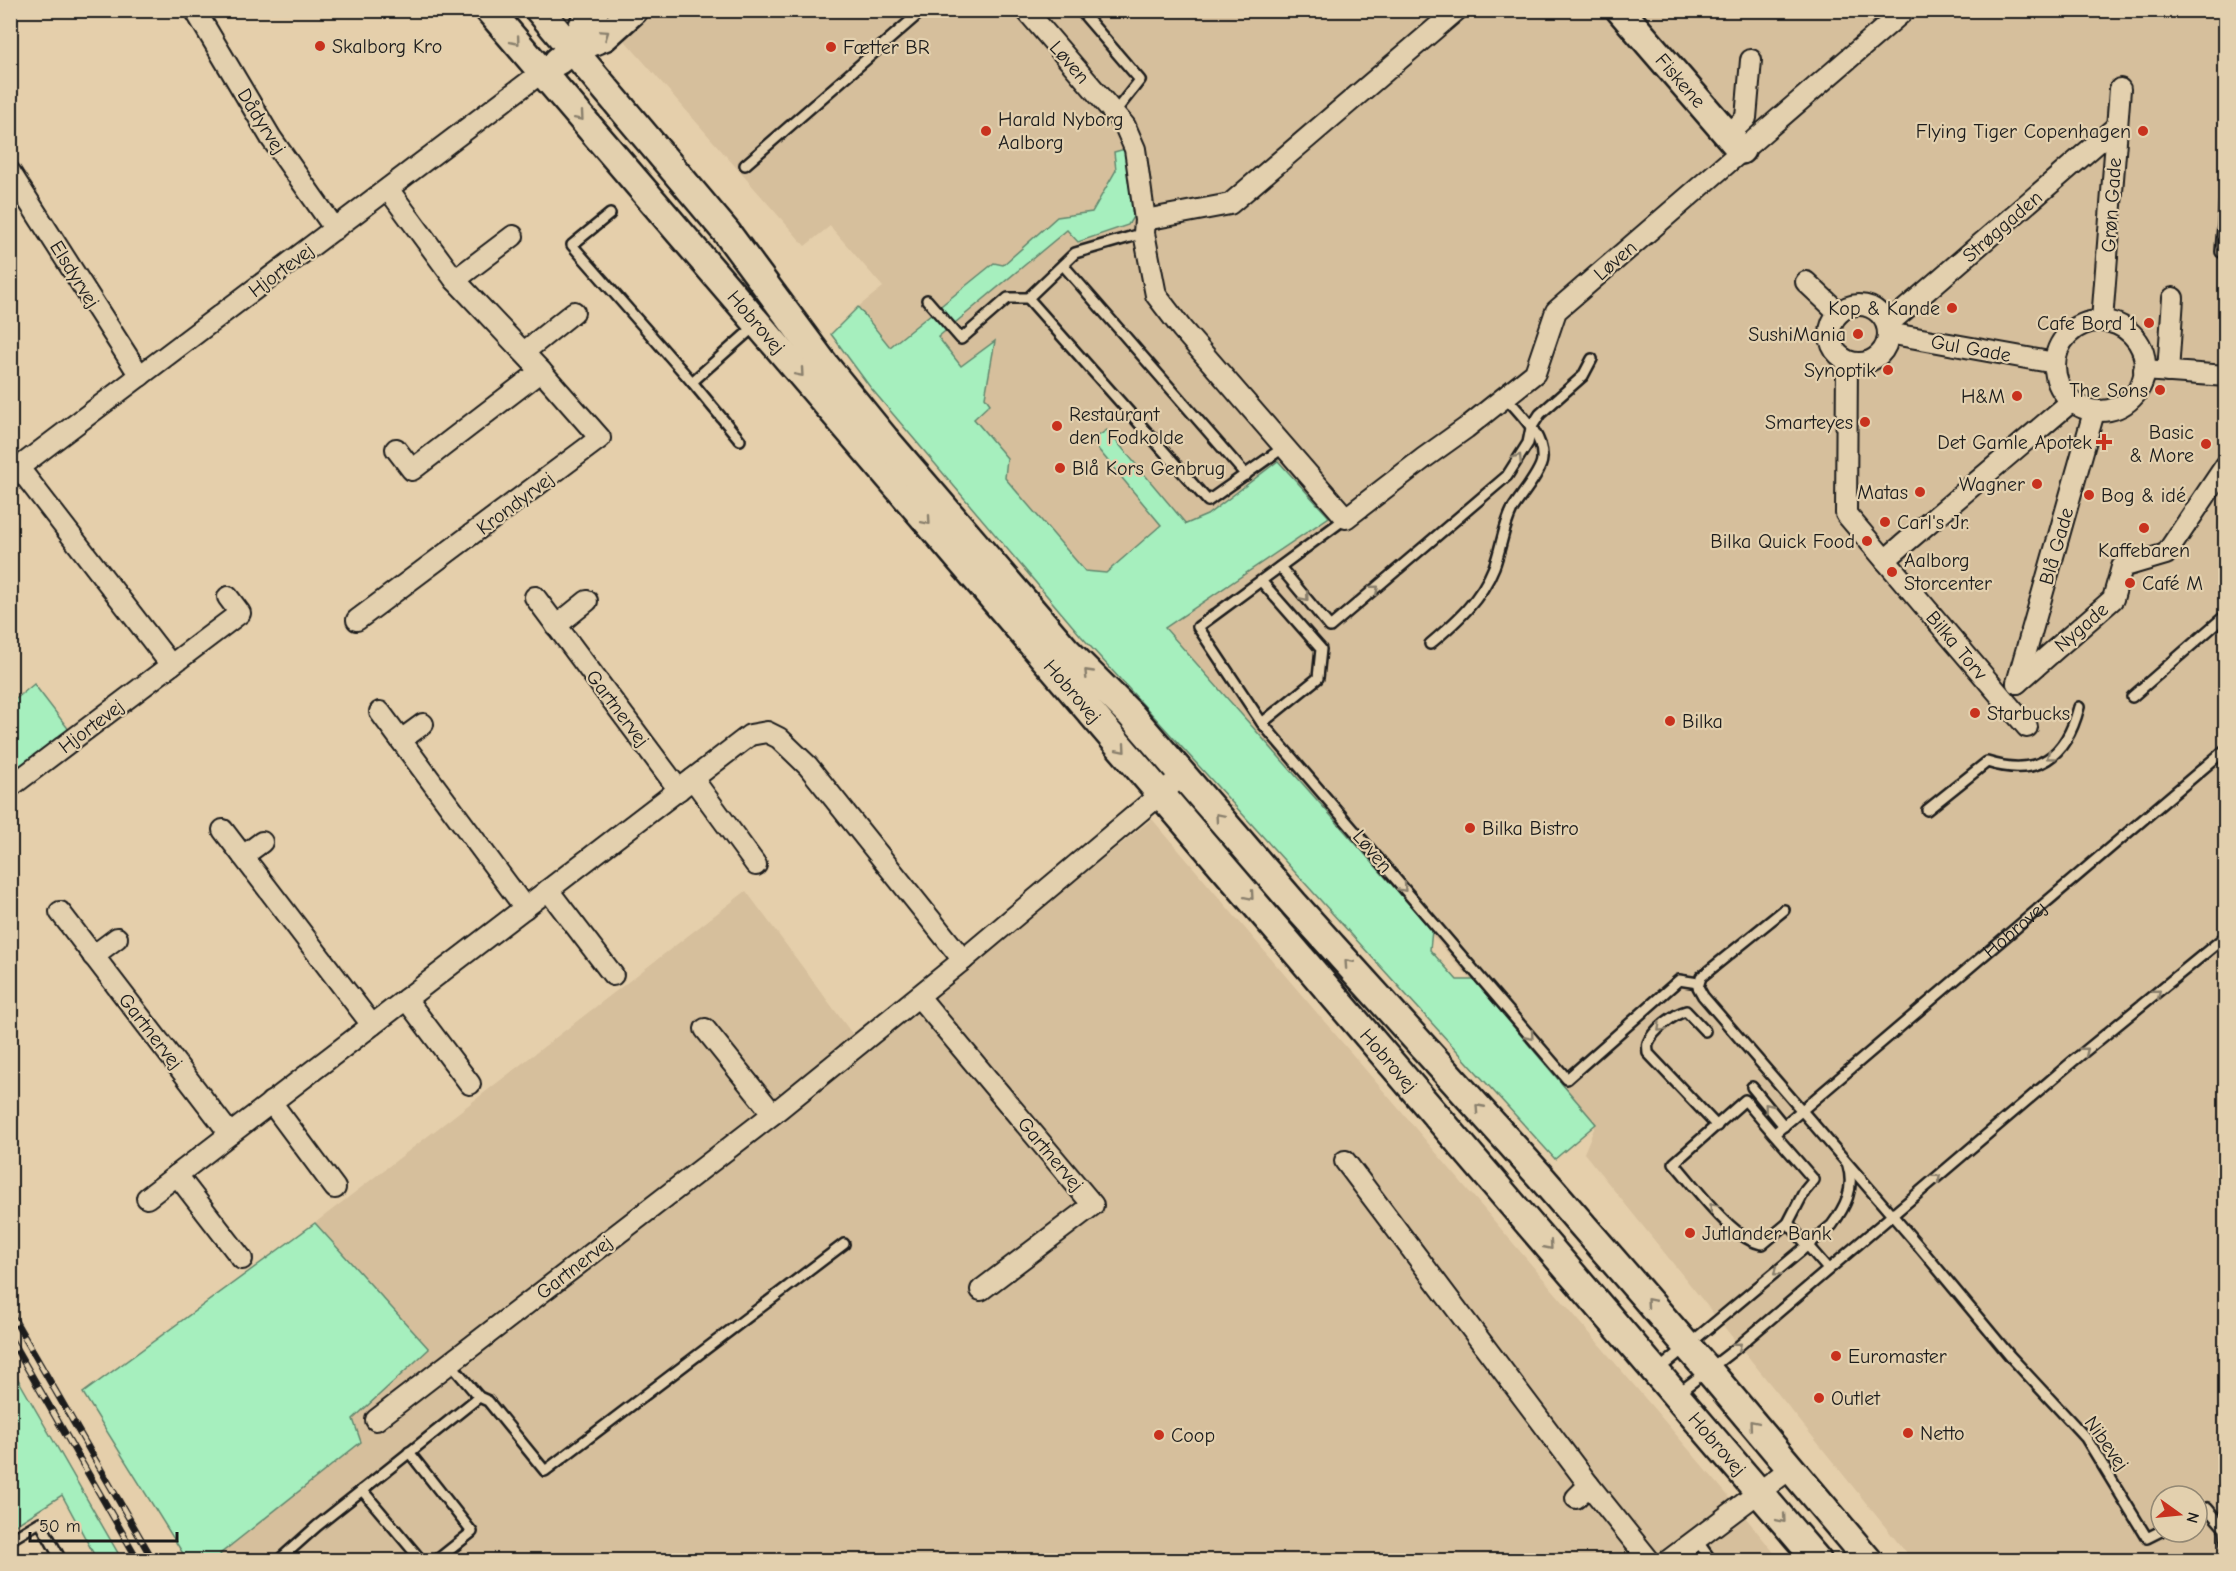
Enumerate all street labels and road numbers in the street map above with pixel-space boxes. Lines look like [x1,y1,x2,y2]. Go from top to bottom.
street label: Løven [1045,36,1094,88]
street label: Fiskene [1651,49,1710,113]
street label: Dådyrvej [232,84,291,158]
street label: Grøn Gade [2097,157,2126,253]
street label: Strøggaden [1958,186,2047,267]
street label: Elsdyrvej [45,236,104,312]
street label: Løven [1589,236,1641,285]
street label: Hjortevej [244,238,318,302]
street label: Hobrovej [722,286,790,359]
street label: Gul Gade [1929,330,2013,367]
street label: Krondyrvej [472,467,558,540]
street label: Blå Gade [2035,505,2078,587]
street label: Nygade [2050,598,2113,657]
street label: Bilka Torv [1921,606,1993,685]
street label: Hobrovej [1039,655,1106,728]
street label: Gartnervej [581,665,654,751]
street label: Hjortevej [54,694,128,758]
street label: Løven [1348,825,1397,878]
street label: Hobrovej [1978,896,2051,963]
street label: Gartnervej [114,989,187,1074]
street label: Hobrovej [1355,1024,1422,1097]
street label: Gartnervej [1013,1112,1088,1196]
street label: Gartnervej [532,1231,617,1304]
street label: Hobrovej [1683,1408,1751,1481]
street label: Nibevej [2080,1412,2134,1475]

